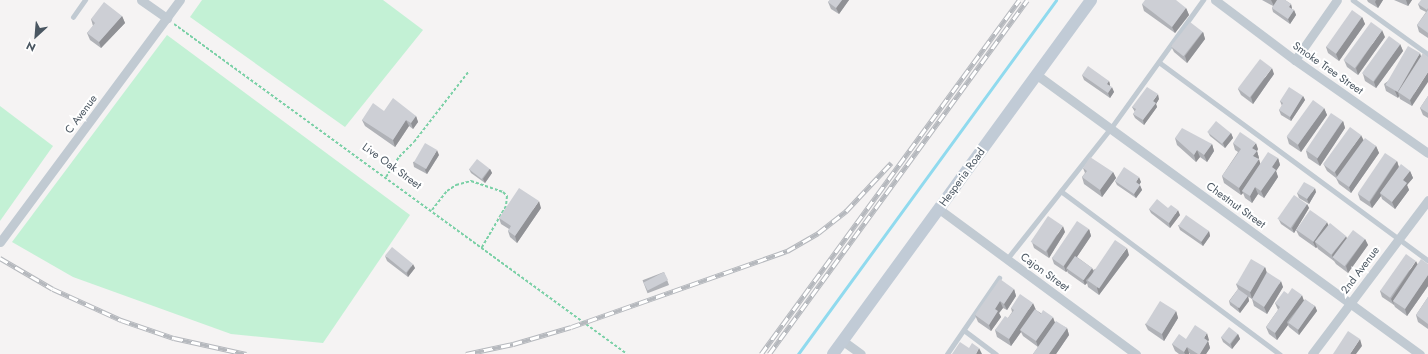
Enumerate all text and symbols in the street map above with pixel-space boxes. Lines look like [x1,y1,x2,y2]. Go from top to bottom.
north arrow [16,16,56,56]
text: N [23,38,38,56]
street label: Smoke Tree Street [1290,39,1366,97]
street label: C Avenue [62,92,100,136]
street label: Live Oak Street [360,140,424,192]
street label: Hesperia Road [936,145,988,209]
street label: Chestnut Street [1204,179,1268,231]
street label: 2nd Avenue [1338,244,1382,296]
street label: Cajon Street [1018,250,1072,294]

